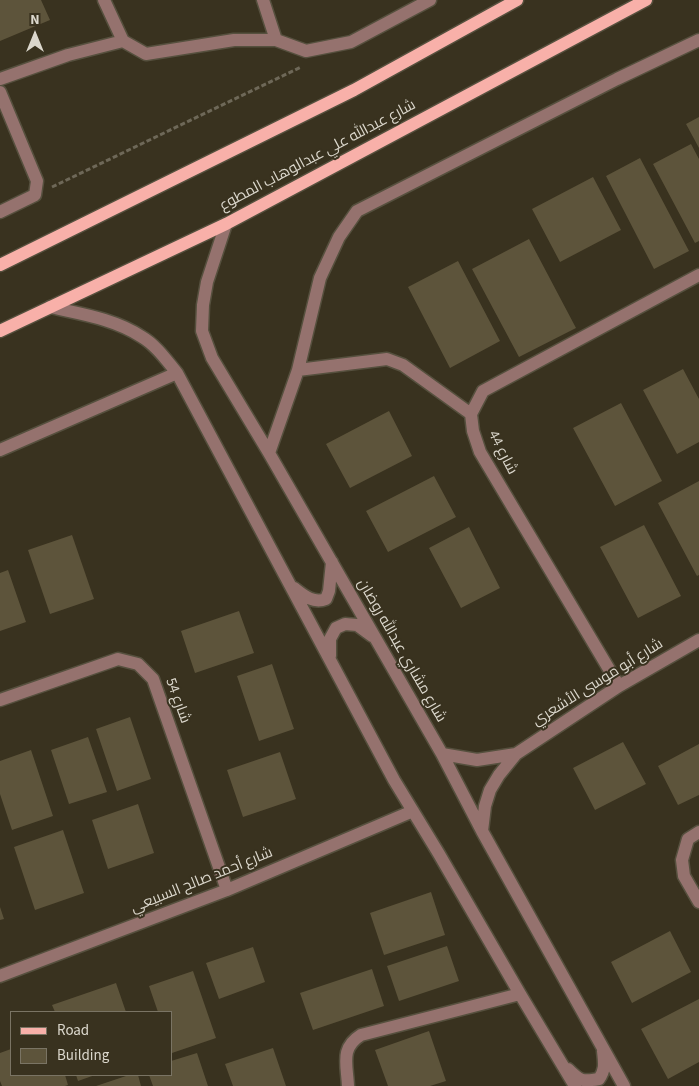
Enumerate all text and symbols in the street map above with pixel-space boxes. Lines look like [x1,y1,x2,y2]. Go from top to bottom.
north arrow [10,10,60,60]
text: N [30,10,40,30]
street label: شارع عبدالله علي عبدالوهاب المطوع [217,96,419,216]
street label: شارع 44 [483,428,521,478]
street label: شارع مشاري عبدالله روضان [353,576,449,726]
street label: شارع أبو موسى الأشعري [529,635,667,731]
street label: شارع 54 [161,676,193,726]
street label: شارع أحمد صالح السبيعي [128,844,276,918]
legend [10,1011,172,1076]
text: Road [57,1020,89,1041]
text: Building [57,1045,109,1066]

